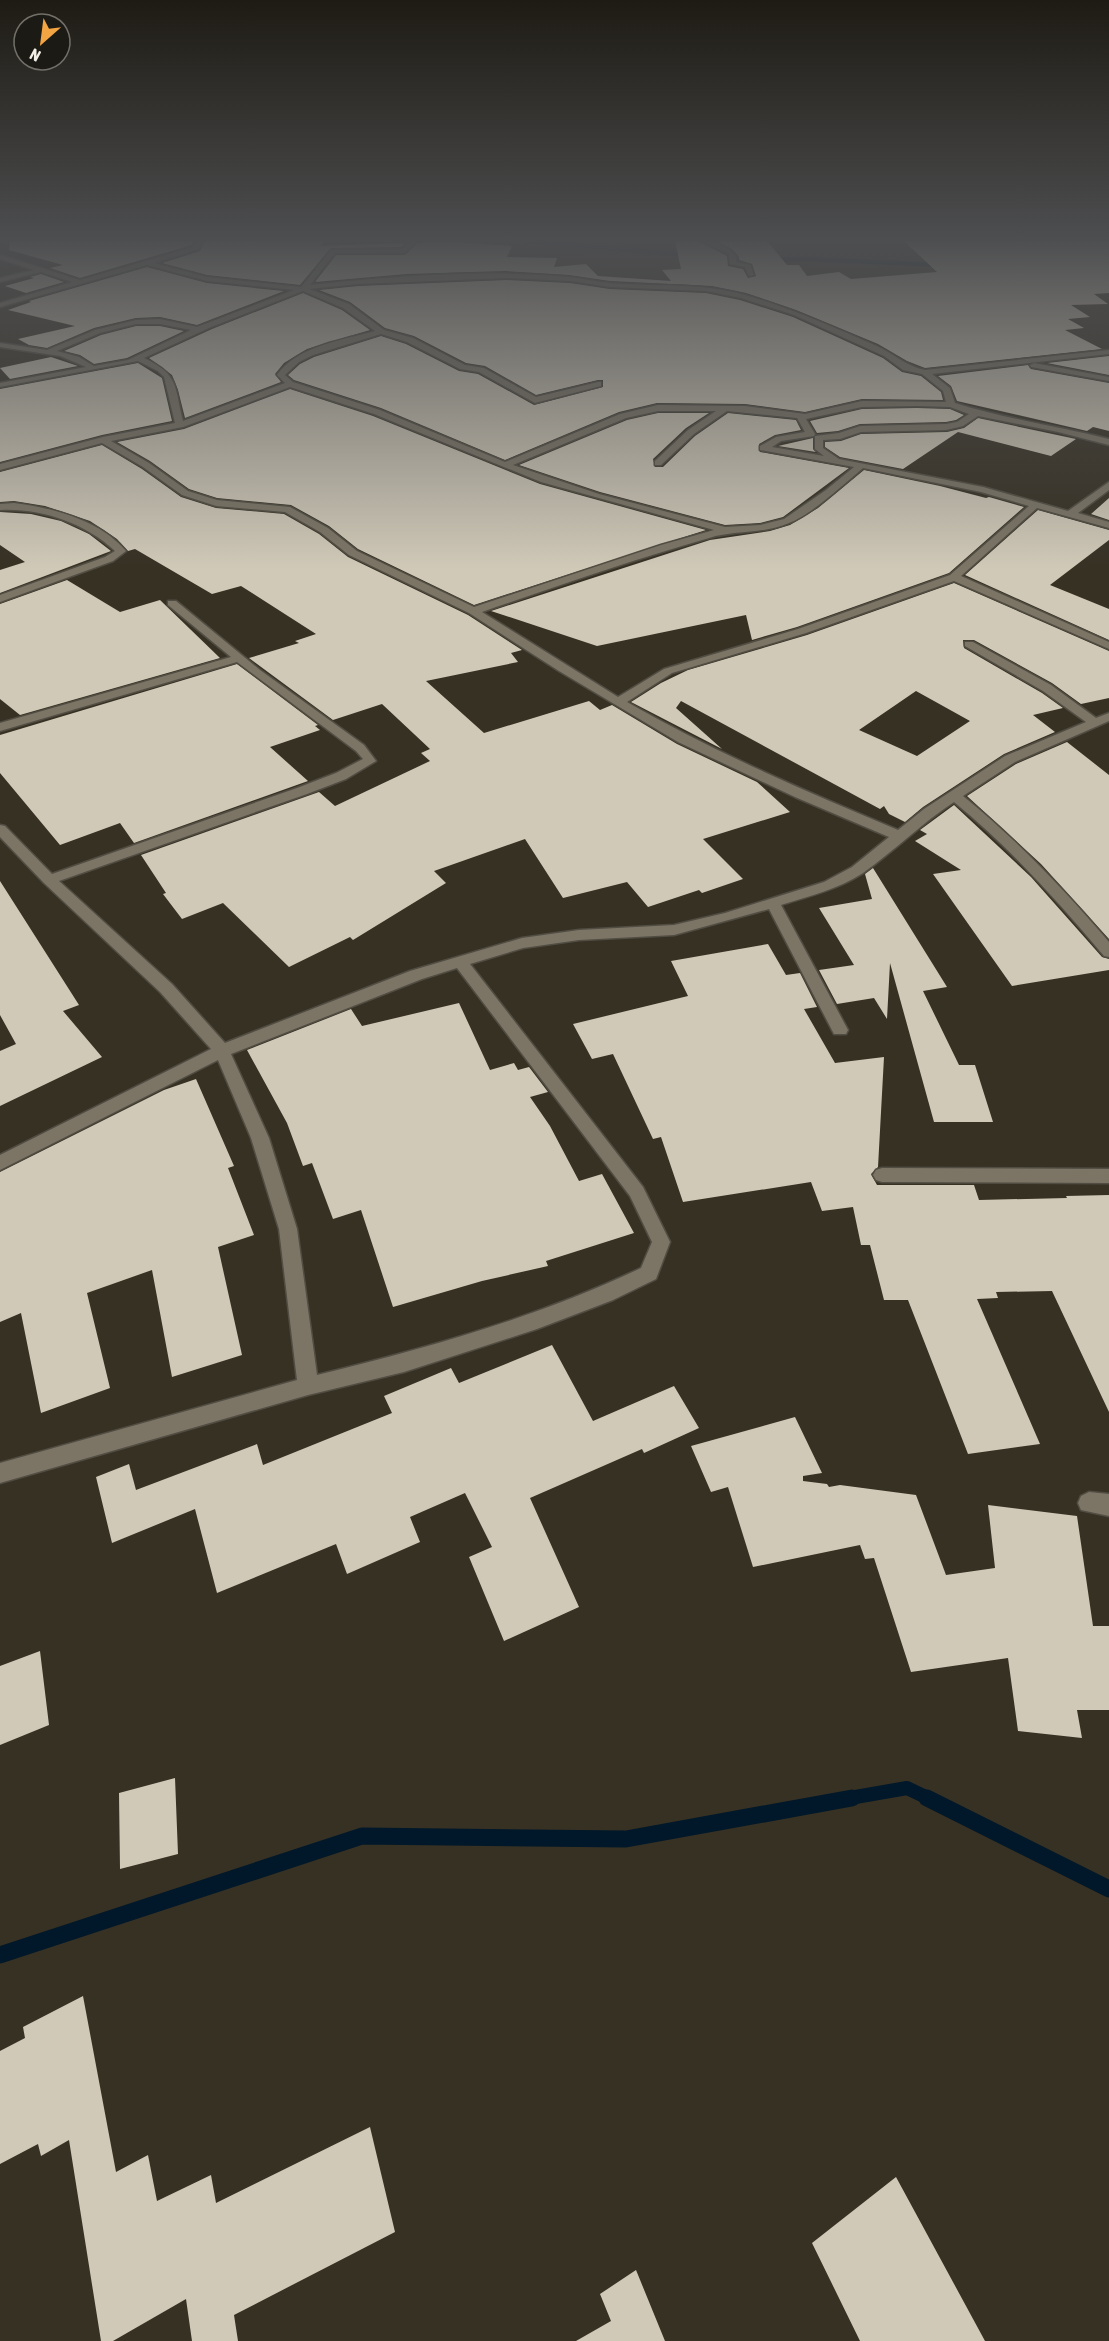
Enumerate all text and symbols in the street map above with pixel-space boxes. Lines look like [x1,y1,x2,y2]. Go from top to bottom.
north arrow [12,12,72,72]
text: N [27,45,43,65]

